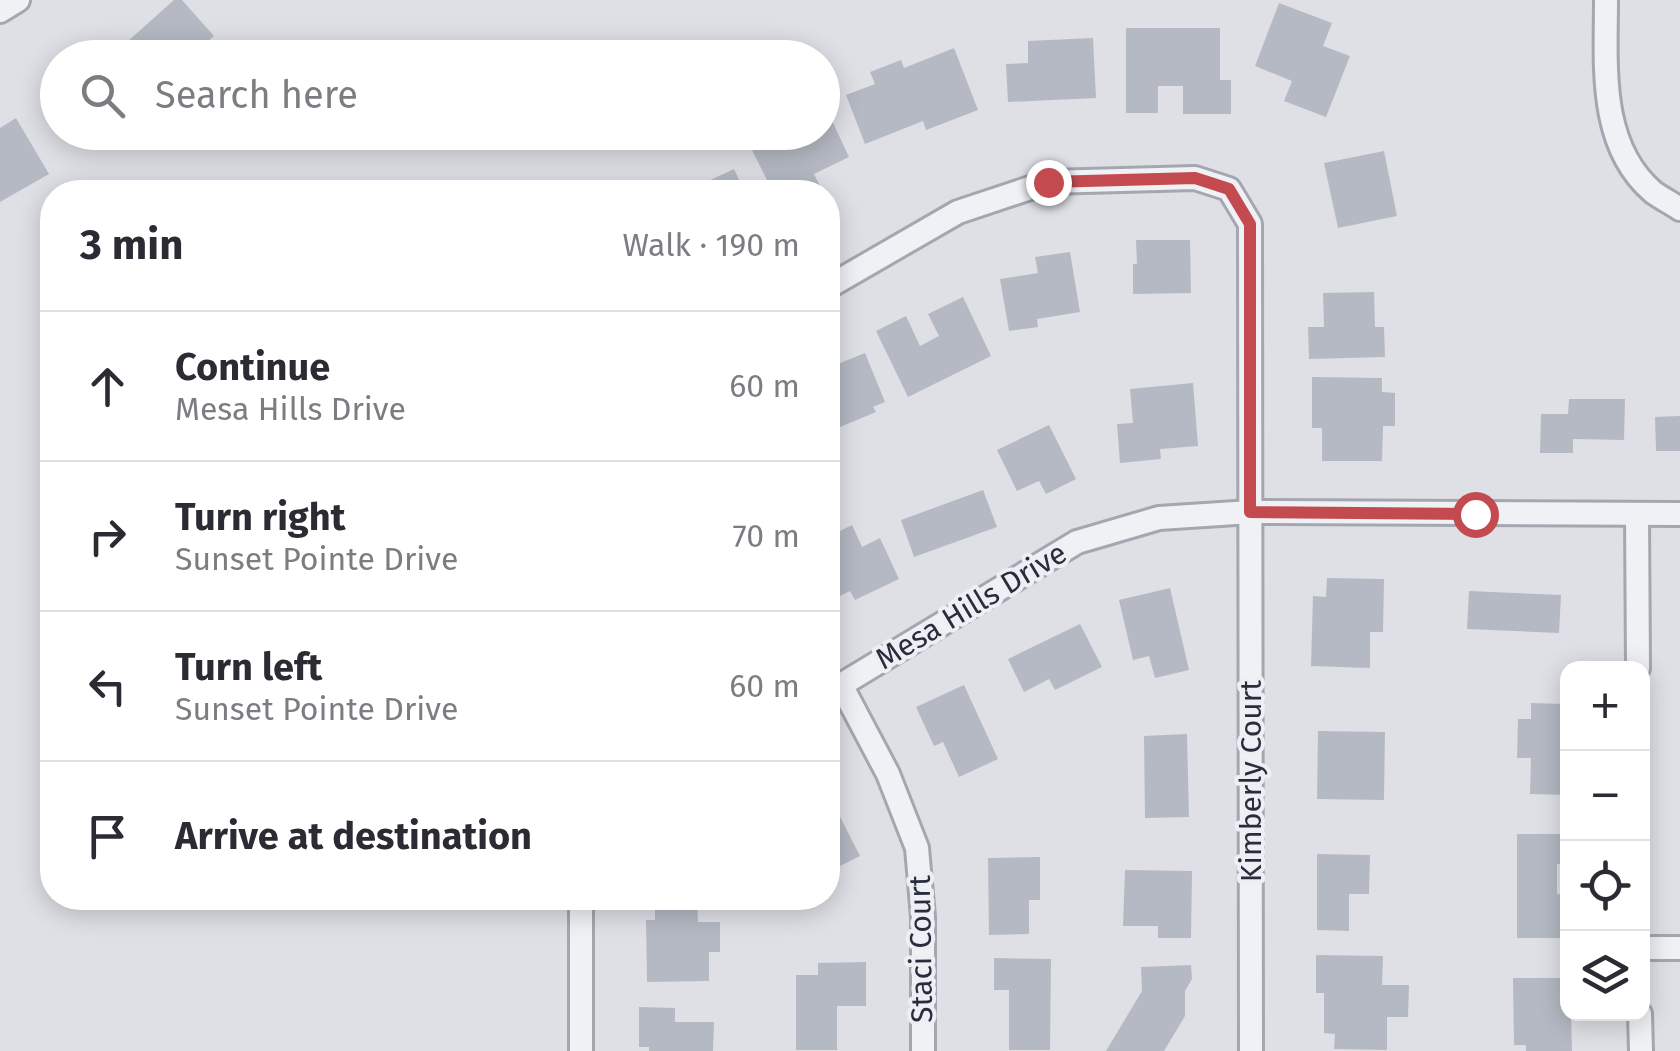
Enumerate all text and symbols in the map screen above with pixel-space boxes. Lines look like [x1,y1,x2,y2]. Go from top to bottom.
search box [40,40,840,150]
icon: search [75,68,130,123]
text: Search here [155,72,358,118]
route end [1026,160,1072,206]
text: 3 min [80,220,183,270]
text: Walk · 190 m [623,226,800,264]
text: Continue [175,344,330,390]
icon: ahead [80,359,135,414]
text: 60 m [729,367,800,405]
text: Mesa Hills Drive [175,390,406,428]
route start [1453,492,1499,538]
text: Turn right [175,494,345,540]
icon: right [80,509,135,564]
text: 70 m [732,517,800,555]
street label: Mesa Hills Drive [869,535,1073,677]
text: Sunset Pointe Drive [175,540,458,578]
text: Turn left [175,644,322,690]
icon: left [80,659,135,714]
map controls [1560,661,1650,1021]
button: + [1560,661,1650,751]
text: 60 m [729,667,800,705]
street label: Kimberly Court [1233,680,1269,882]
text: Sunset Pointe Drive [175,690,458,728]
button: − [1560,751,1650,841]
icon: arrive [80,809,135,864]
text: Arrive at destination [175,813,532,859]
button: locate [1560,841,1650,931]
street label: Staci Court [902,875,940,1023]
button: layers [1560,931,1650,1021]

